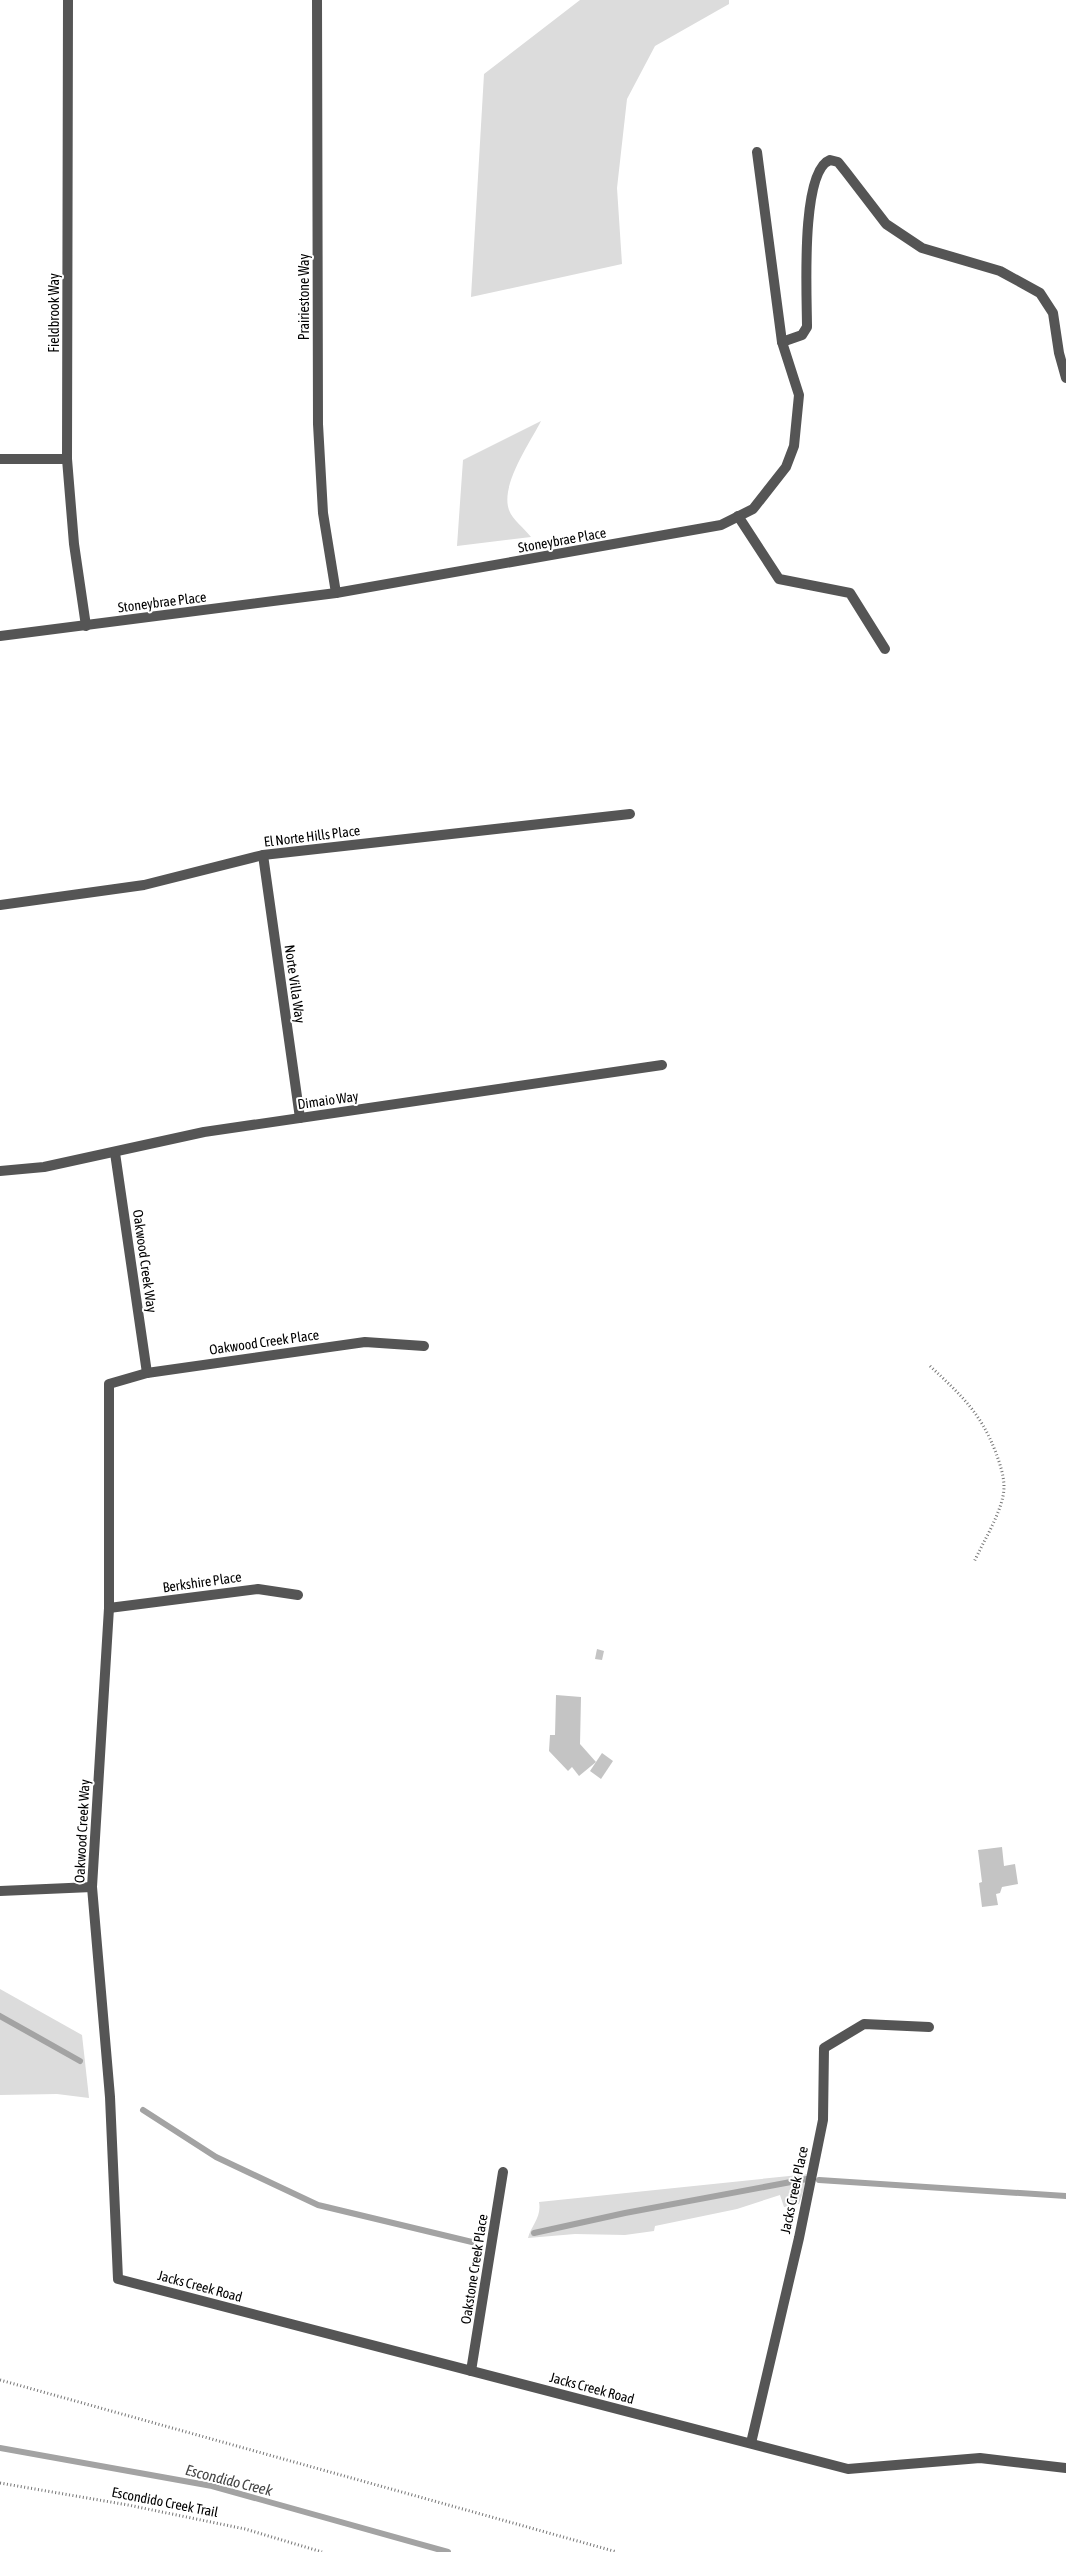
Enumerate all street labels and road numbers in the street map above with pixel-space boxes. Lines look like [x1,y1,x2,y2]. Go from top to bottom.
street label: Prairiestone Way [296,253,312,340]
street label: Fieldbrook Way [46,273,62,353]
street label: Stoneybrae Place [517,524,607,556]
street label: Stoneybrae Place [117,589,207,615]
street label: El Norte Hills Place [263,822,361,850]
street label: Norte Villa Way [282,944,308,1024]
street label: Dimaio Way [296,1088,360,1112]
street label: Oakwood Creek Way [130,1208,160,1314]
street label: Oakwood Creek Place [208,1326,320,1358]
street label: Berkshire Place [162,1569,242,1595]
street label: Oakwood Creek Way [71,1778,93,1883]
street label: Jacks Creek Place [777,2145,811,2235]
street label: Oakstone Creek Place [457,2213,491,2325]
street label: Jacks Creek Road [156,2267,244,2305]
street label: Jacks Creek Road [548,2369,636,2407]
street label: Escondido Creek Trail [110,2484,220,2520]

